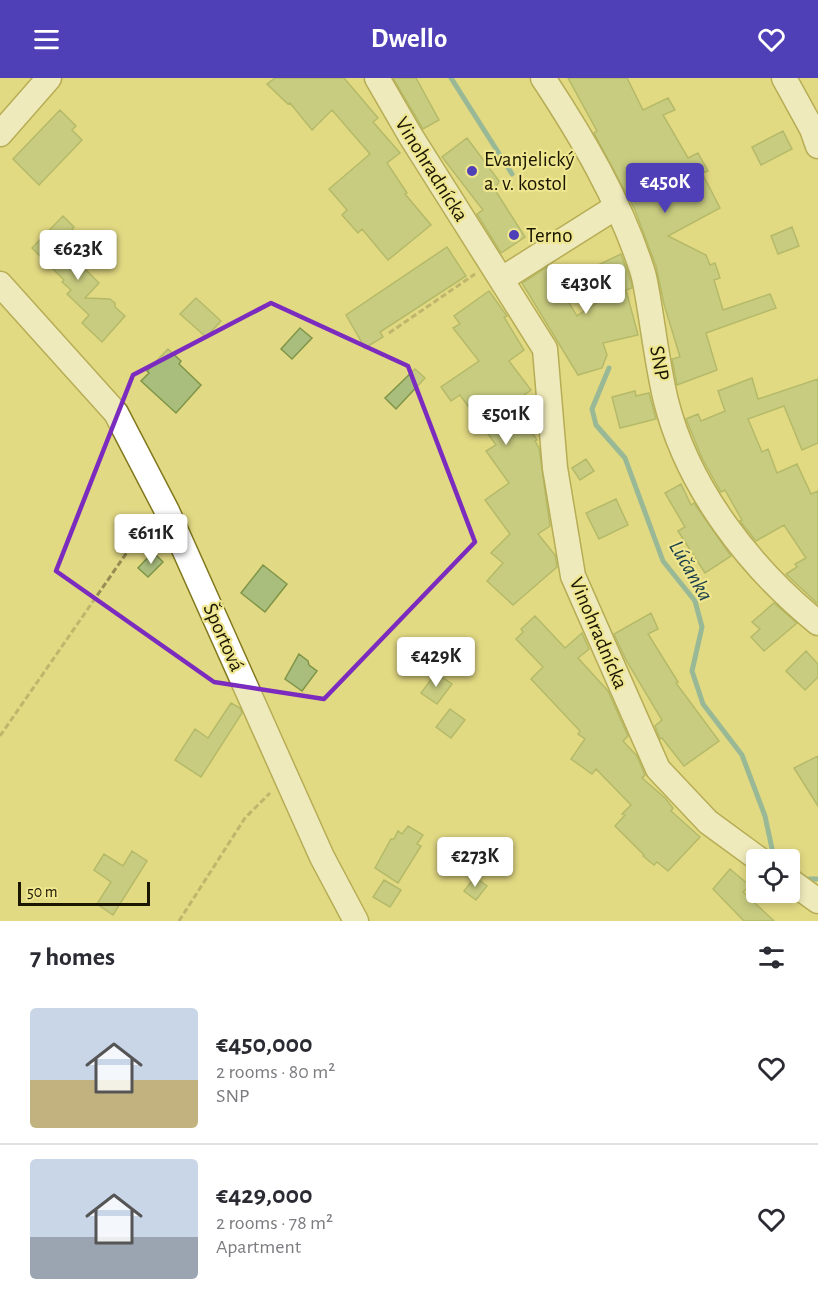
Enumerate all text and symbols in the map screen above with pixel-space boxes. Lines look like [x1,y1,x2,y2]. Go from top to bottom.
icon: menu [30,23,63,56]
icon: heart [755,23,788,56]
text: Dwello [371,25,447,52]
street label: Vinohradnícka [391,113,472,225]
place label: Evanjelický a. v. kostol [484,149,575,194]
pin: €450K [623,163,707,214]
marker: Evanjelický a. v. kostol [465,164,479,178]
text: €450K [640,172,690,192]
place label: Terno [526,225,573,246]
marker: Terno [507,228,521,242]
pin: €623K [36,230,120,281]
text: €623K [54,239,102,259]
pin: €430K [544,264,628,315]
text: €430K [561,273,611,293]
street label: SNP [646,344,673,382]
pin: €501K [464,395,548,446]
text: €501K [482,404,530,424]
pin: €611K [109,514,193,565]
text: €611K [128,523,174,543]
water label: Lúčanka [665,536,717,605]
street label: Vinohradnícka [566,574,632,692]
street label: Športová [199,599,250,675]
pin: €429K [394,637,478,688]
text: €429K [411,646,461,666]
pin: €273K [433,837,517,888]
text: €273K [451,846,499,866]
map controls [746,849,800,903]
button: locate [746,849,800,903]
scale bar [18,879,150,906]
text: 50 m [27,884,58,900]
icon: filters [755,941,788,974]
text: 7 homes [30,944,115,970]
text: €450,000 [216,1031,313,1057]
icon: home [78,1032,150,1104]
icon: heart [755,1052,788,1085]
text: 2 rooms · 80 m² [216,1062,335,1082]
text: SNP [216,1086,250,1106]
text: €429,000 [216,1182,313,1208]
icon: home [78,1183,150,1255]
icon: heart [755,1203,788,1236]
text: 2 rooms · 78 m² [216,1213,333,1233]
text: Apartment [216,1237,301,1257]

